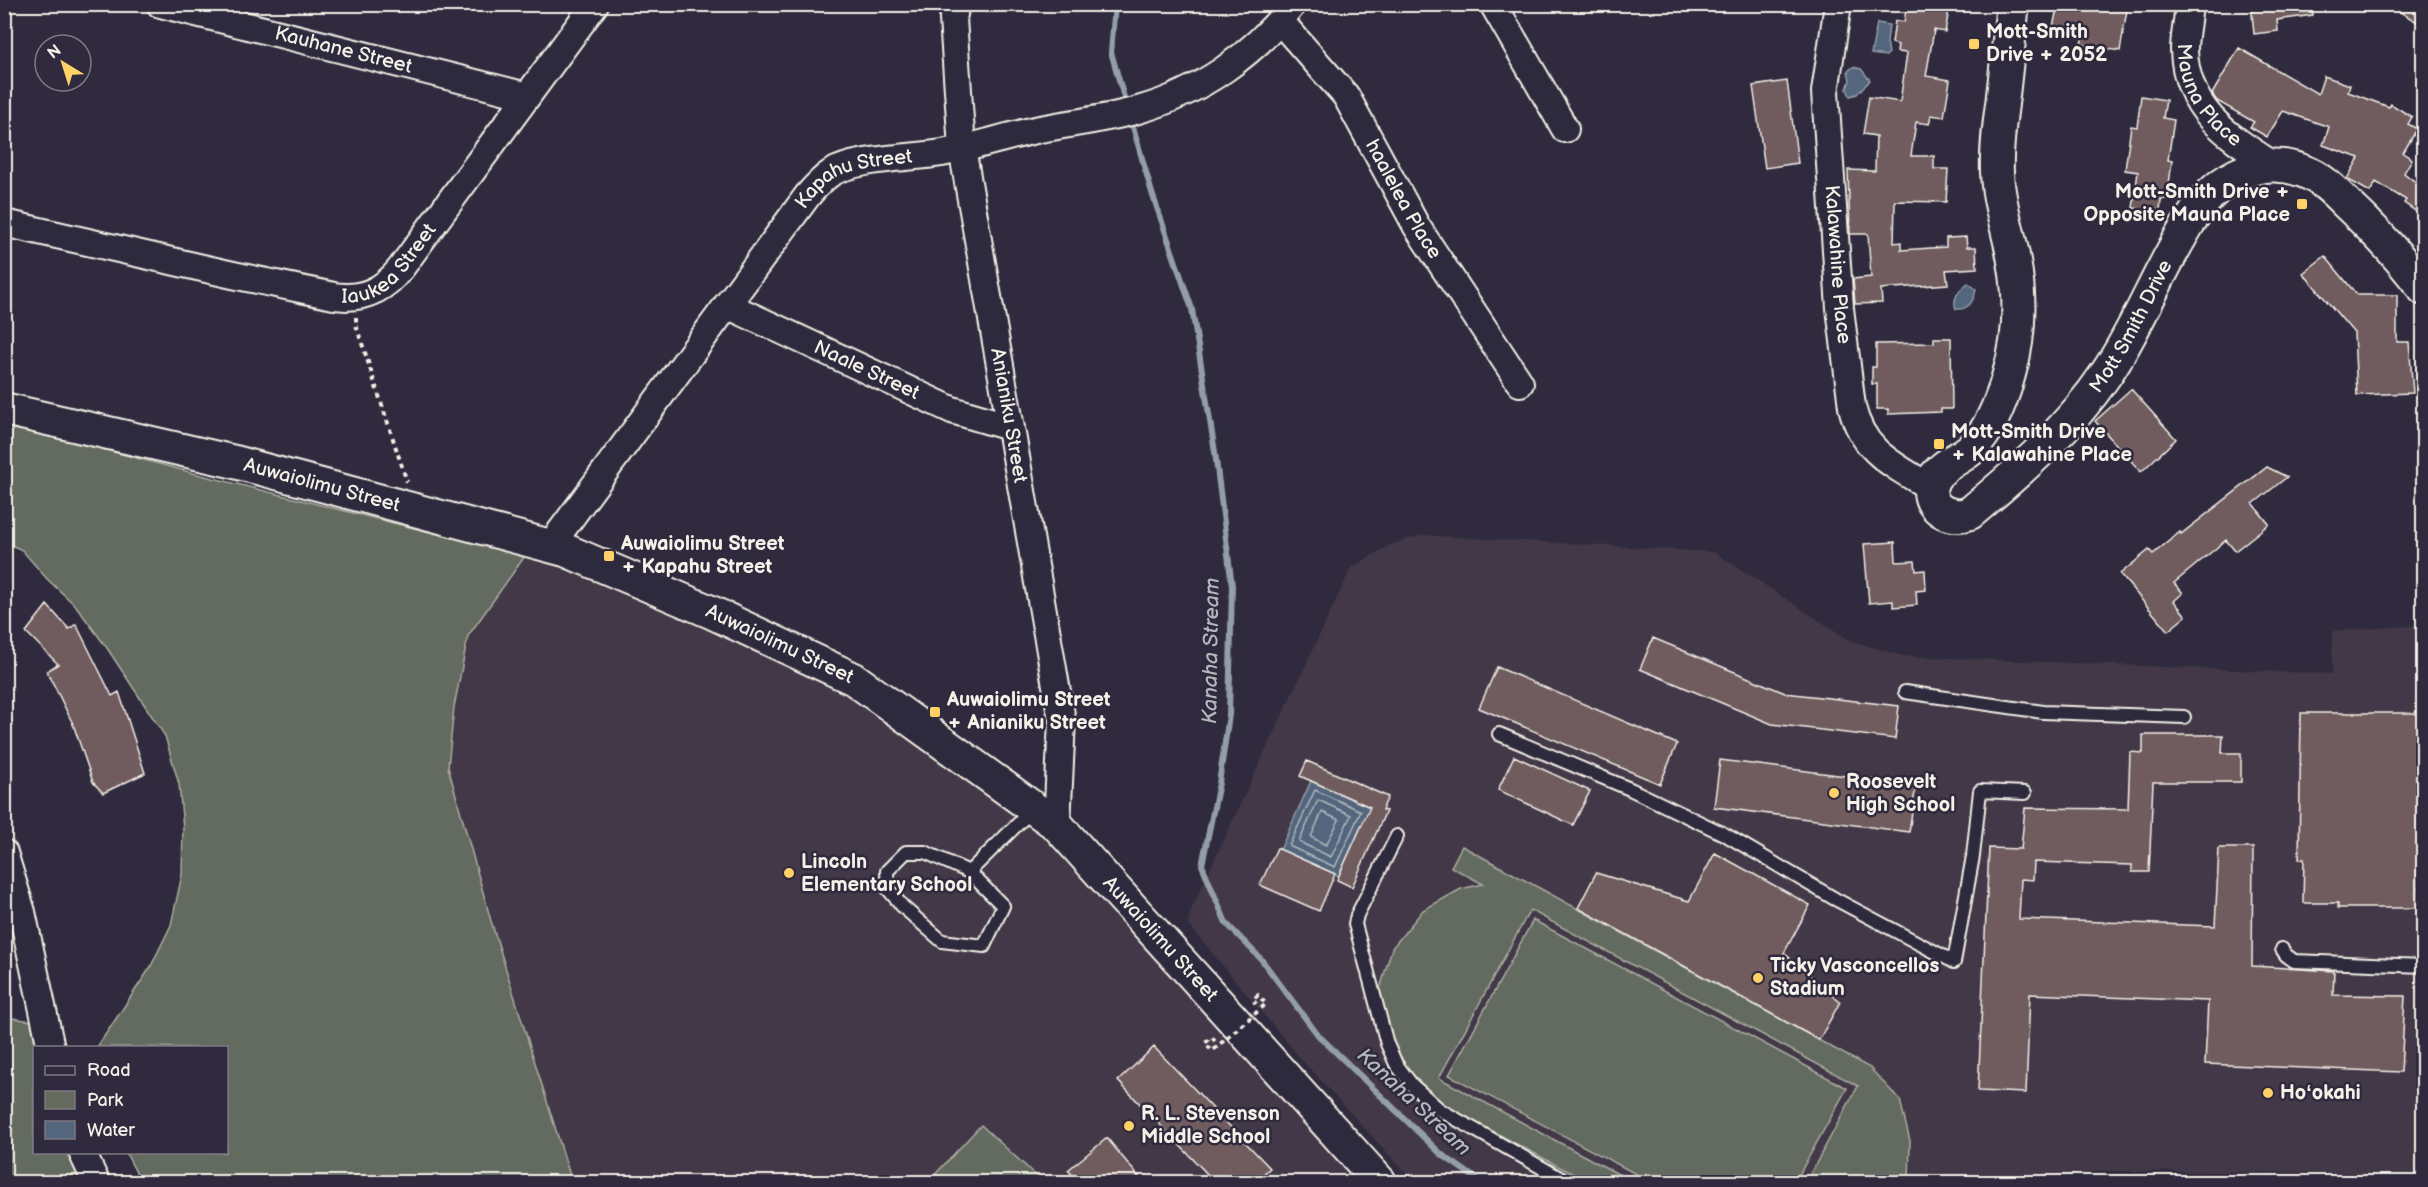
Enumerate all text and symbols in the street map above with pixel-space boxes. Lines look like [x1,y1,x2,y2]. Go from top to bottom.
place label: Mott-Smith Drive + 2052 [1986,20,2107,67]
street label: Kauhane Street [272,21,414,79]
north arrow [33,33,93,93]
marker: Mott-Smith Drive + 2052 [1967,37,1981,51]
text: N [44,41,65,64]
street label: Mauna Place [2172,43,2247,152]
street label: haalelea Place [1360,135,1447,264]
street label: Kapahu Street [790,145,913,213]
place label: Mott-Smith Drive + Opposite Mauna Place [2084,180,2290,227]
street label: Kalawahine Place [1819,184,1856,346]
marker: Mott-Smith Drive + Opposite Mauna Place [2295,197,2309,211]
street label: Iaukea Street [341,219,442,309]
street label: Mott Smith Drive [2084,256,2178,398]
street label: Naale Street [810,335,923,405]
street label: Anianiku Street [985,346,1032,485]
place label: Mott-Smith Drive + Kalawahine Place [1951,420,2132,467]
marker: Mott-Smith Drive + Kalawahine Place [1932,437,1946,451]
street label: Auwaiolimu Street [241,453,403,517]
place label: Auwaiolimu Street + Kapahu Street [620,532,785,579]
marker: Auwaiolimu Street + Kapahu Street [602,549,616,563]
water label: Kanaha Stream [1197,578,1225,724]
street label: Auwaiolimu Street [702,599,857,689]
place label: Auwaiolimu Street + Anianiku Street [946,688,1111,735]
marker: Auwaiolimu Street + Anianiku Street [928,705,942,719]
place label: Roosevelt High School [1846,770,1955,817]
marker: Roosevelt High School [1827,786,1841,800]
place label: Lincoln Elementary School [801,850,972,897]
marker: Lincoln Elementary School [782,866,796,880]
street label: Auwaiolimu Street [1097,872,1223,1007]
place label: Ticky Vasconcellos Stadium [1770,954,1939,1001]
marker: Ticky Vasconcellos Stadium [1751,971,1765,985]
water label: Kanaha Stream [1352,1043,1476,1161]
legend [33,1046,228,1154]
text: Road [87,1060,131,1081]
place label: Hoʻokahi [2280,1081,2361,1105]
marker: Hoʻokahi [2261,1086,2275,1100]
text: Park [87,1090,123,1111]
place label: R. L. Stevenson Middle School [1141,1102,1280,1149]
marker: R. L. Stevenson Middle School [1122,1119,1136,1133]
text: Water [87,1120,135,1141]

